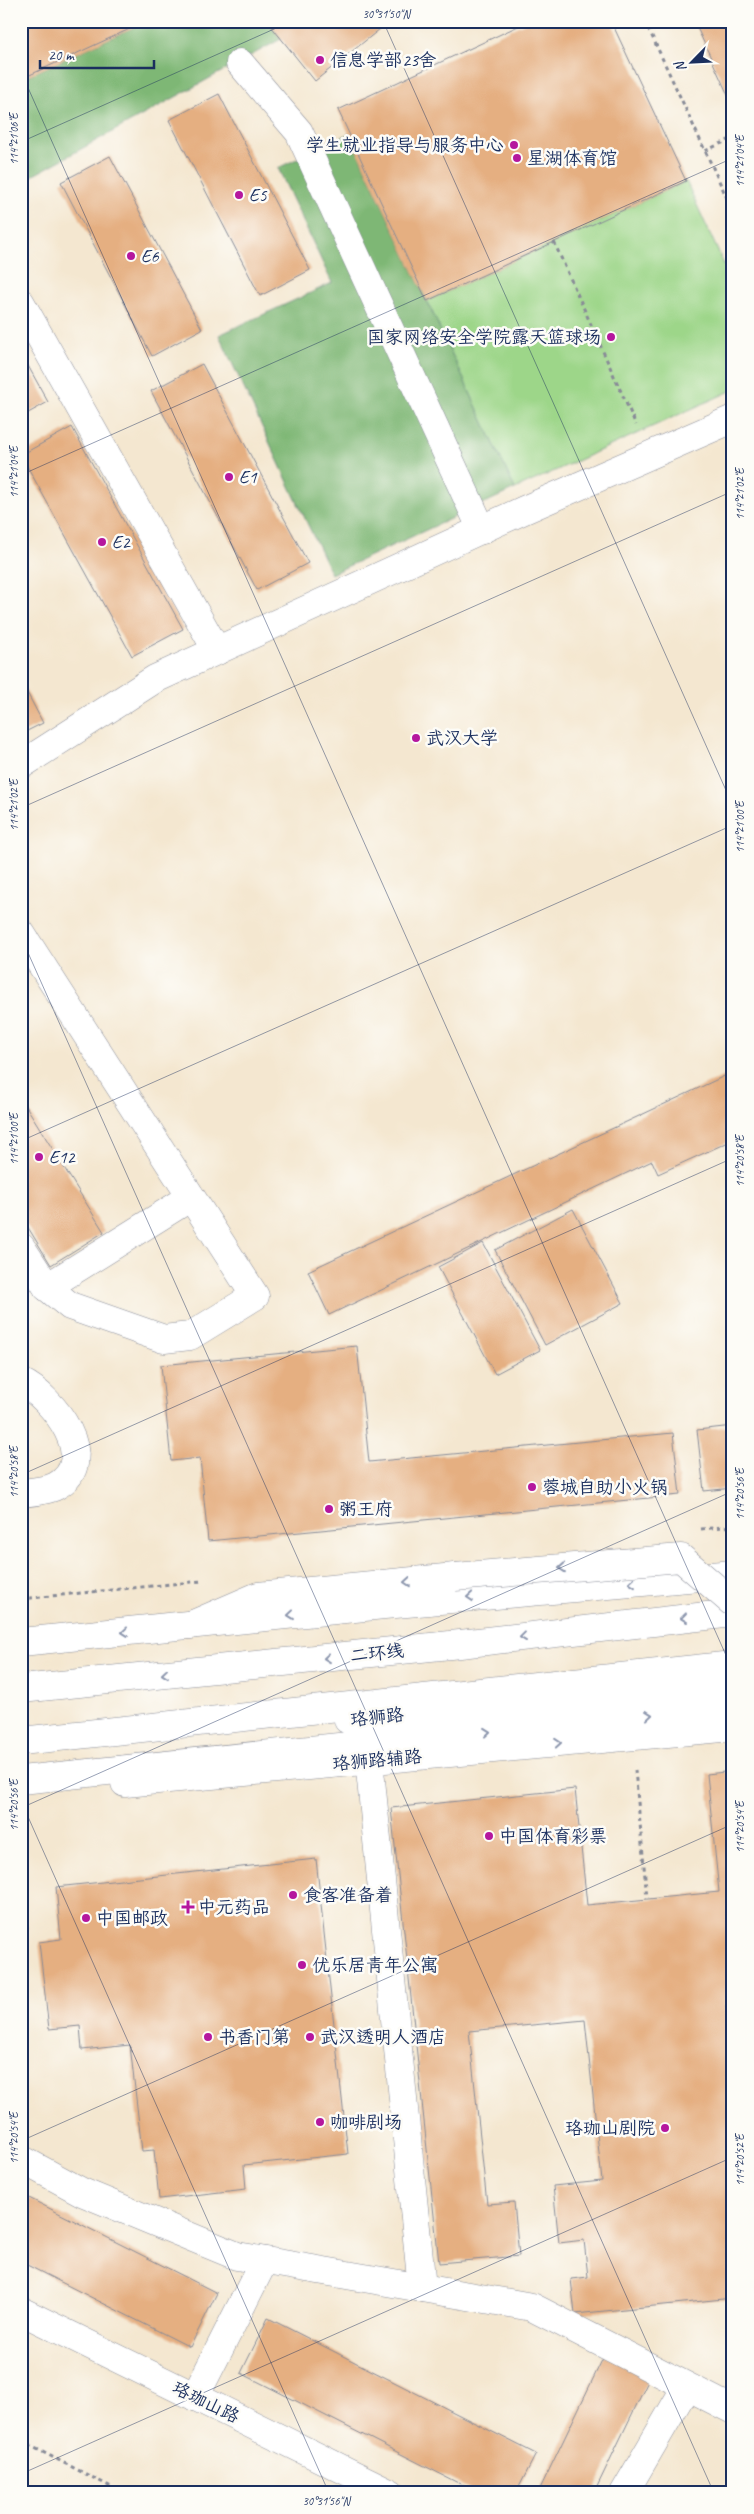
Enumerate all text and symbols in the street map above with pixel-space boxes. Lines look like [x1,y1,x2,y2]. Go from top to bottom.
text: 30°31'50"N [362,6,411,22]
scale bar [40,38,154,70]
north arrow [666,38,716,88]
text: 20 m [48,46,75,65]
place label: 信息学部23舍 [330,49,436,71]
marker: 信息学部23舍 [314,54,326,66]
text: N [670,58,690,75]
text: 114°21'06"E [6,111,22,165]
text: 114°21'04"E [732,133,748,187]
place label: 学生就业指导与服务中心 [306,134,504,156]
marker: 学生就业指导与服务中心 [508,139,520,151]
place label: 星湖体育馆 [527,147,617,169]
marker: 星湖体育馆 [511,152,523,164]
place label: E5 [249,184,268,206]
marker: E5 [233,189,245,201]
place label: E6 [141,245,160,267]
marker: E6 [125,250,137,262]
place label: 国家网络安全学院露天篮球场 [367,326,601,348]
marker: 国家网络安全学院露天篮球场 [605,331,617,343]
text: 114°21'04"E [6,444,22,498]
place label: E1 [239,466,258,488]
text: 114°21'02"E [732,466,748,520]
marker: E1 [223,471,235,483]
place label: E2 [112,531,132,553]
marker: E2 [96,536,108,548]
place label: 武汉大学 [426,727,498,749]
marker: 武汉大学 [410,732,422,744]
text: 114°21'02"E [6,777,22,831]
text: 114°21'00"E [732,799,748,853]
text: 114°21'00"E [6,1111,22,1165]
text: 114°20'58"E [732,1133,748,1187]
place label: E12 [49,1146,77,1168]
marker: E12 [33,1151,45,1163]
text: 114°20'58"E [6,1444,22,1498]
text: 114°20'56"E [732,1466,748,1520]
place label: 蓉城自助小火锅 [542,1476,668,1498]
marker: 蓉城自助小火锅 [526,1481,538,1493]
place label: 粥王府 [339,1498,393,1520]
marker: 粥王府 [323,1503,335,1515]
one-way arrow [558,1562,566,1573]
one-way arrow [402,1576,410,1587]
one-way arrow [628,1577,636,1588]
one-way arrow [466,1591,474,1602]
one-way arrow [287,1609,295,1620]
one-way arrow [680,1612,688,1623]
one-way arrow [121,1626,129,1637]
one-way arrow [519,1631,527,1642]
street label: 二环线 [349,1639,405,1667]
one-way arrow [322,1652,330,1663]
one-way arrow [161,1669,169,1680]
street label: 珞狮路 [349,1703,405,1731]
one-way arrow [645,1710,653,1721]
one-way arrow [484,1727,492,1738]
one-way arrow [554,1738,562,1749]
street label: 珞狮路辅路 [331,1745,423,1775]
text: 114°20'56"E [6,1777,22,1831]
text: 114°20'54"E [732,1799,748,1853]
place label: 中国体育彩票 [499,1825,607,1847]
marker: 中国体育彩票 [483,1830,495,1842]
place label: 食客准备着 [303,1884,393,1906]
marker: 食客准备着 [287,1889,299,1901]
place label: 中元药品 [198,1896,270,1918]
marker: 中元药品 [182,1901,194,1913]
place label: 中国邮政 [96,1907,168,1929]
marker: 中国邮政 [80,1912,92,1924]
place label: 优乐居青年公寓 [312,1954,438,1976]
marker: 优乐居青年公寓 [296,1959,308,1971]
place label: 书香门第 [218,2026,290,2048]
place label: 武汉透明人酒店 [320,2026,446,2048]
marker: 书香门第 [202,2031,214,2043]
marker: 武汉透明人酒店 [304,2031,316,2043]
text: 114°20'54"E [6,2110,22,2164]
place label: 咖啡剧场 [330,2111,402,2133]
marker: 咖啡剧场 [314,2116,326,2128]
place label: 珞珈山剧院 [565,2117,655,2139]
marker: 珞珈山剧院 [659,2122,671,2134]
text: 114°20'52"E [732,2132,748,2186]
street label: 珞珈山路 [169,2376,243,2428]
text: 30°31'56"N [302,2493,351,2509]

